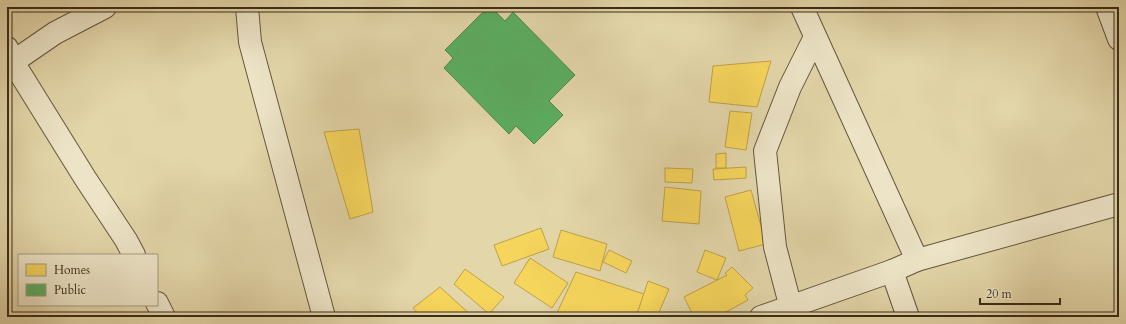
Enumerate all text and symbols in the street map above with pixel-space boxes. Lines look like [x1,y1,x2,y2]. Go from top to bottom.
legend [18,254,158,306]
text: Homes [54,262,90,278]
scale bar [980,280,1060,306]
text: Public [54,282,87,298]
text: 20 m [986,286,1013,302]

